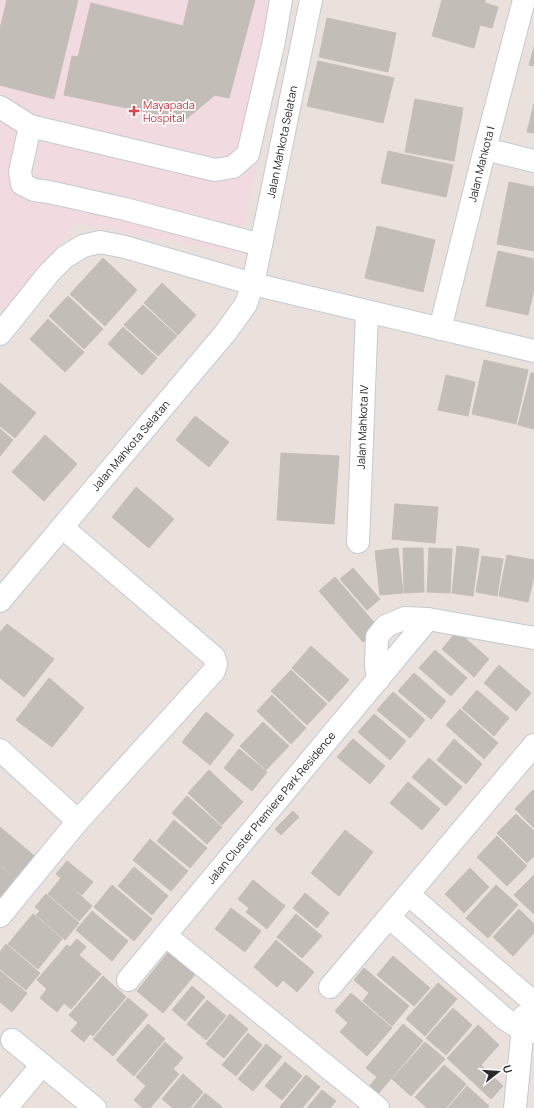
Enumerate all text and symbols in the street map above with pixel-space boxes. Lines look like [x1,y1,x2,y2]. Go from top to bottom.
street label: Jalan Mahkota Selatan [263,84,300,199]
place label: Mayapada Hospital [143,97,195,125]
marker: Mayapada Hospital [128,105,140,117]
street label: Jalan Mahkota I [464,124,498,204]
street label: Jalan Mahkota IV [353,384,371,470]
street label: Jalan Mahkota Selatan [88,397,173,494]
street label: Jalan Cluster Premiere Park Residence [203,728,339,887]
north arrow [478,1052,518,1092]
text: U [500,1063,516,1075]

